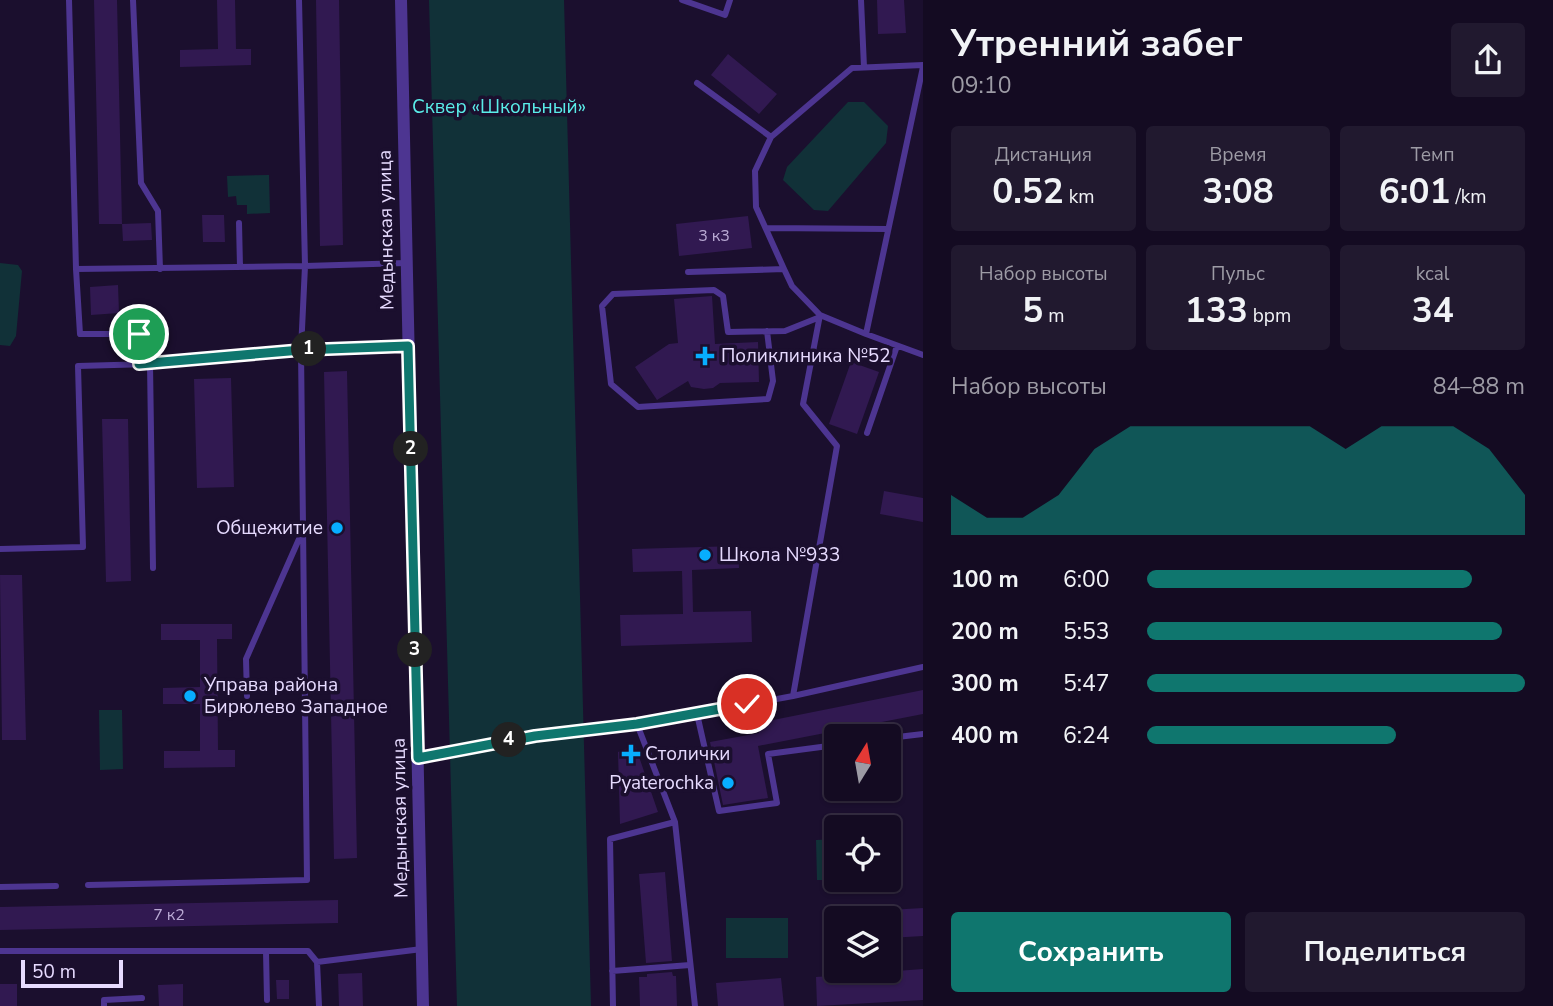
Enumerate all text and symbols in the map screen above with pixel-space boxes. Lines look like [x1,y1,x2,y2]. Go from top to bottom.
text: Утренний забег [951,18,1243,69]
button: share [1451,23,1525,97]
text: 09:10 [951,70,1011,101]
park label: Сквер «Школьный» [412,94,586,120]
text: Дистанция [995,142,1092,168]
text: Время [1209,142,1267,168]
text: Темп [1411,142,1455,168]
street label: Медынская улица [372,150,400,310]
text: 0.52 [992,168,1064,215]
text: 3:08 [1202,168,1274,215]
text: 6:01 [1379,168,1451,215]
text: km [1064,184,1095,210]
text: /km [1451,184,1486,210]
house number: 3 к3 [698,225,730,247]
text: Набор высоты [979,261,1108,287]
text: Пульс [1211,261,1265,287]
text: kcal [1416,261,1450,287]
text: 5 [1022,287,1043,334]
text: 133 [1185,287,1248,334]
text: 34 [1412,287,1454,334]
text: m [1043,303,1064,329]
text: bpm [1248,303,1291,329]
pin [109,304,169,364]
icon: arrive [120,315,158,353]
pin: 1 [292,332,326,366]
text: 1 [303,335,314,361]
place label: Поликлиника №52 [721,343,891,369]
marker: Поликлиника №52 [695,346,715,366]
text: Набор высоты [951,371,1107,402]
text: 84–88 m [1433,371,1525,402]
pin: 2 [394,432,428,466]
text: 2 [405,435,416,461]
place label: Общежитие [216,515,323,541]
marker: Общежитие [329,520,345,536]
place label: Школа №933 [719,542,840,568]
marker: Школа №933 [697,547,713,563]
text: 100 m [951,564,1019,595]
text: 6:00 [1063,564,1110,595]
text: 200 m [951,616,1019,647]
text: 5:53 [1063,616,1110,647]
pin: 3 [398,632,432,668]
text: 3 [409,636,420,662]
text: 300 m [951,668,1019,699]
text: 5:47 [1063,668,1110,699]
place label: Управа района Бирюлево Западное [203,672,388,720]
pin [717,674,777,734]
icon: check [728,685,766,723]
marker: Управа района Бирюлево Западное [182,688,198,704]
text: 400 m [951,720,1019,751]
text: 6:24 [1063,720,1110,751]
pin: 4 [491,722,526,758]
north arrow [824,724,901,802]
map controls [824,724,901,983]
text: 4 [503,726,514,752]
street label: Медынская улица [386,738,414,898]
place label: Столички [645,741,730,767]
marker: Столички [623,746,639,762]
place label: Pyaterochka [609,770,714,796]
marker: Pyaterochka [720,775,736,791]
button: locate [824,815,901,892]
house number: 7 к2 [153,904,185,926]
button: layers [824,906,901,983]
button: Сохранить [951,912,1231,992]
button: Поделиться [1245,912,1525,992]
scale bar [21,957,122,989]
text: 50 m [32,959,76,985]

